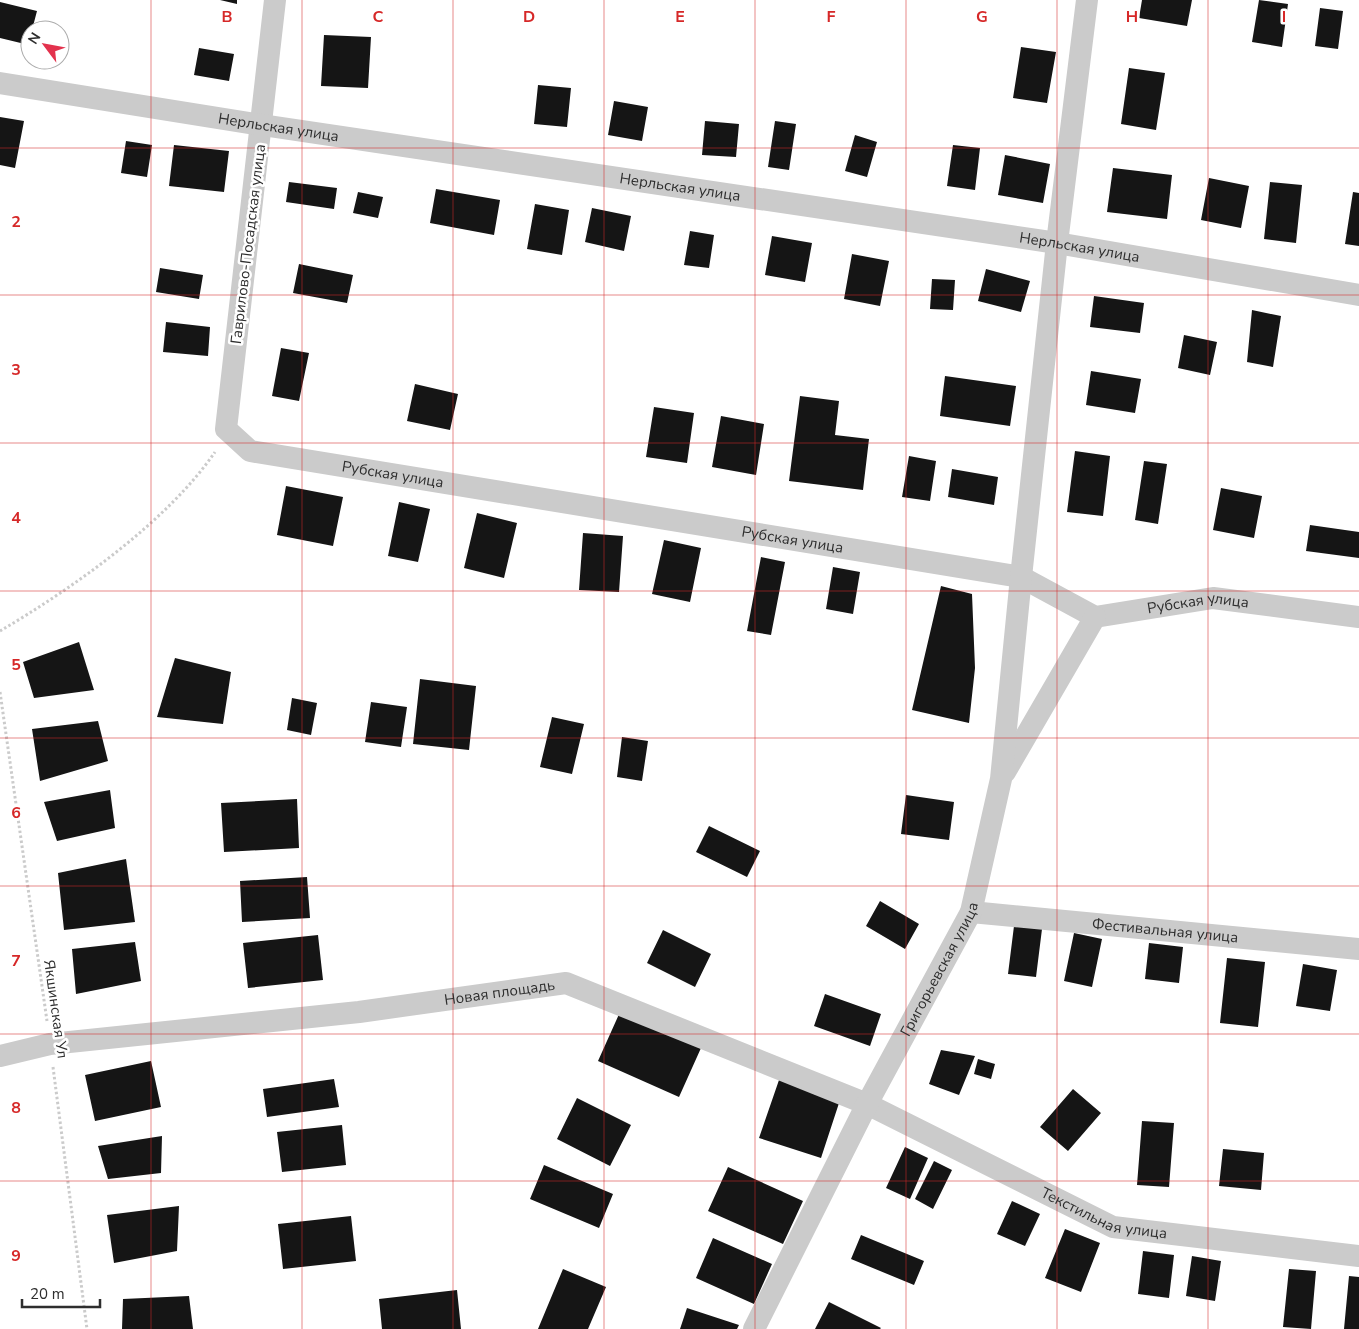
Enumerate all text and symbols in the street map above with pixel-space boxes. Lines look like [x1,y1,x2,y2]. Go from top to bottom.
text: B [221,6,233,28]
text: C [373,6,384,28]
text: D [523,6,535,28]
text: E [675,6,685,28]
text: F [827,6,836,28]
text: G [976,6,988,28]
text: H [1126,6,1138,28]
text: I [1282,6,1286,28]
north arrow [20,20,70,70]
text: N [24,29,45,48]
street label: Нерльская улица [217,108,340,146]
street label: Гаврилово-Посадская улица [226,143,270,345]
street label: Нерльская улица [618,168,742,206]
text: 2 [11,211,21,233]
street label: Нерльская улица [1018,228,1141,267]
text: 3 [11,359,21,381]
street label: Рубская улица [340,456,445,492]
text: 4 [11,507,21,529]
street label: Рубская улица [740,521,845,558]
street label: Рубская улица [1146,588,1250,618]
text: 5 [11,654,21,676]
text: 6 [11,802,21,824]
street label: Григорьевская улица [895,900,983,1040]
street label: Фестивальная улица [1091,914,1239,947]
text: 7 [11,950,21,972]
street label: Якшинская Ул [39,958,73,1060]
street label: Новая площадь [443,975,556,1010]
text: 8 [11,1097,21,1119]
street label: Текстильная улица [1037,1183,1168,1243]
text: 9 [11,1245,21,1267]
scale bar [22,1276,100,1308]
text: 20 m [30,1284,65,1304]

